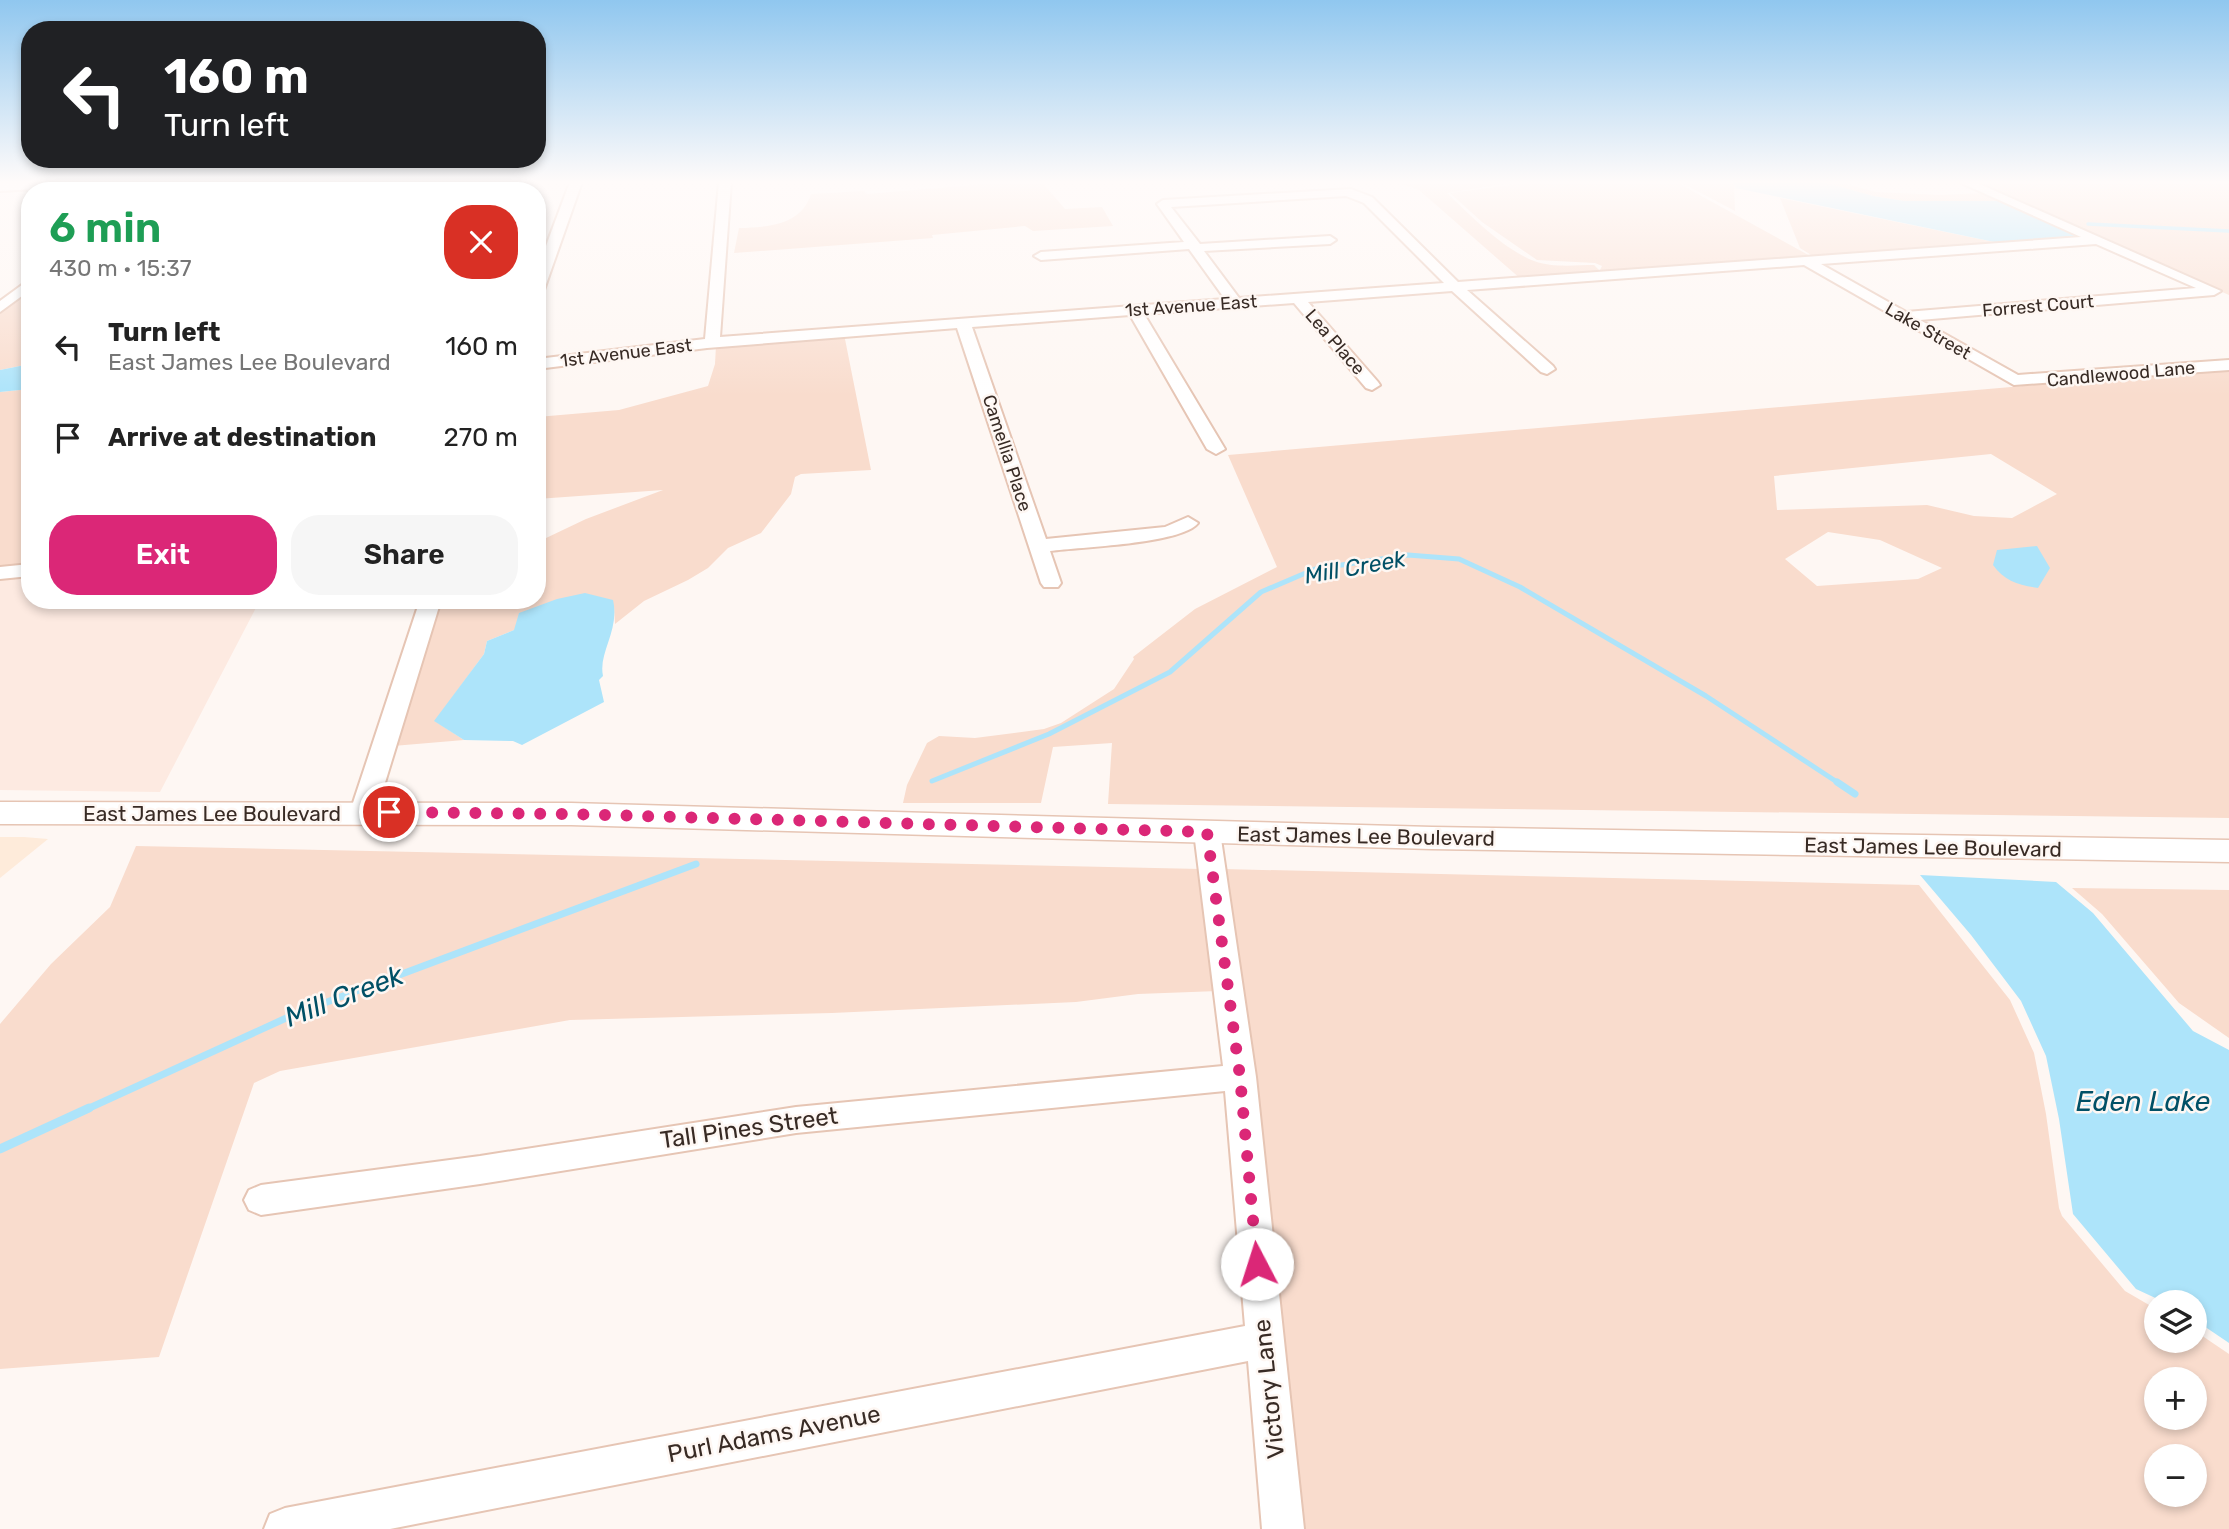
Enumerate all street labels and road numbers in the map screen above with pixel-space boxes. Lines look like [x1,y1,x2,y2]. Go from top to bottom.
street label: 1st Avenue East [1124,290,1258,322]
street label: Forrest Court [1981,290,2095,322]
street label: Lake Street [1881,298,1975,364]
street label: Lea Place [1300,304,1370,380]
street label: 1st Avenue East [559,334,693,372]
street label: Candlewood Lane [2046,357,2196,391]
street label: Camellia Place [978,392,1036,514]
street label: East James Lee Boulevard [83,801,341,826]
street label: East James Lee Boulevard [1237,821,1495,851]
street label: East James Lee Boulevard [1804,832,2062,862]
street label: Tall Pines Street [658,1102,840,1154]
street label: Victory Lane [1248,1318,1290,1460]
street label: Purl Adams Avenue [665,1400,883,1468]

